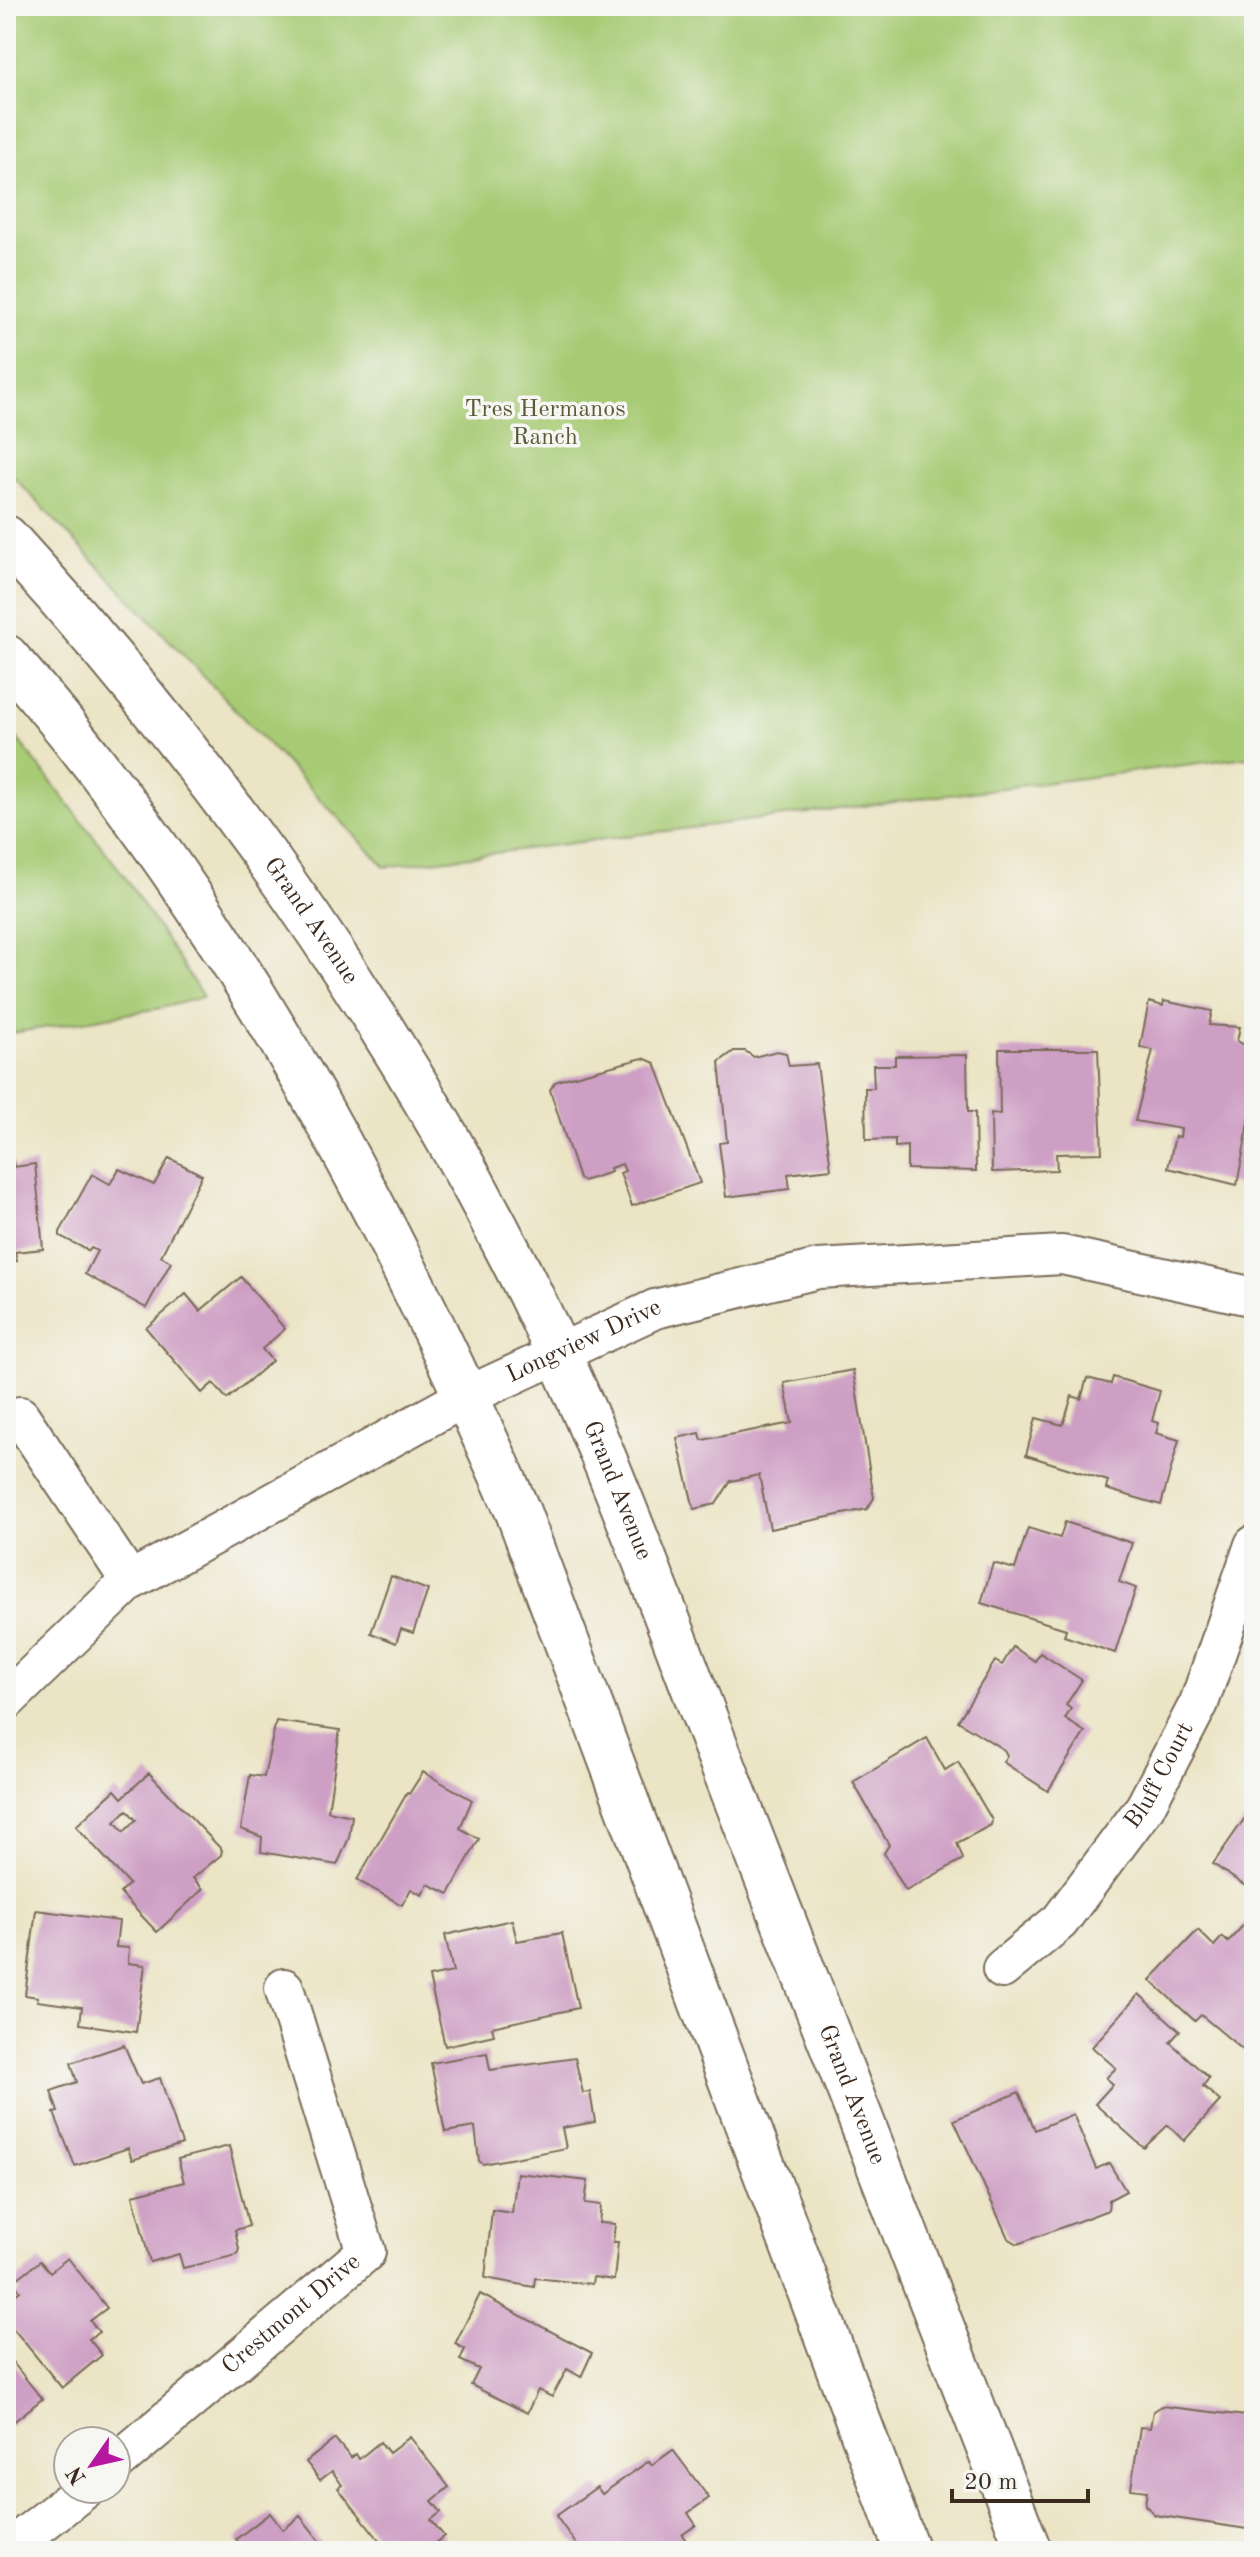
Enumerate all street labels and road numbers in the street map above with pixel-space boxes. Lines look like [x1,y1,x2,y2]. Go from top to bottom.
street label: Grand Avenue [259,854,362,989]
street label: Longview Drive [503,1296,665,1388]
street label: Grand Avenue [578,1418,656,1563]
street label: Bluff Court [1121,1719,1199,1834]
street label: Grand Avenue [813,2022,889,2168]
street label: Crestmont Drive [218,2250,365,2379]

